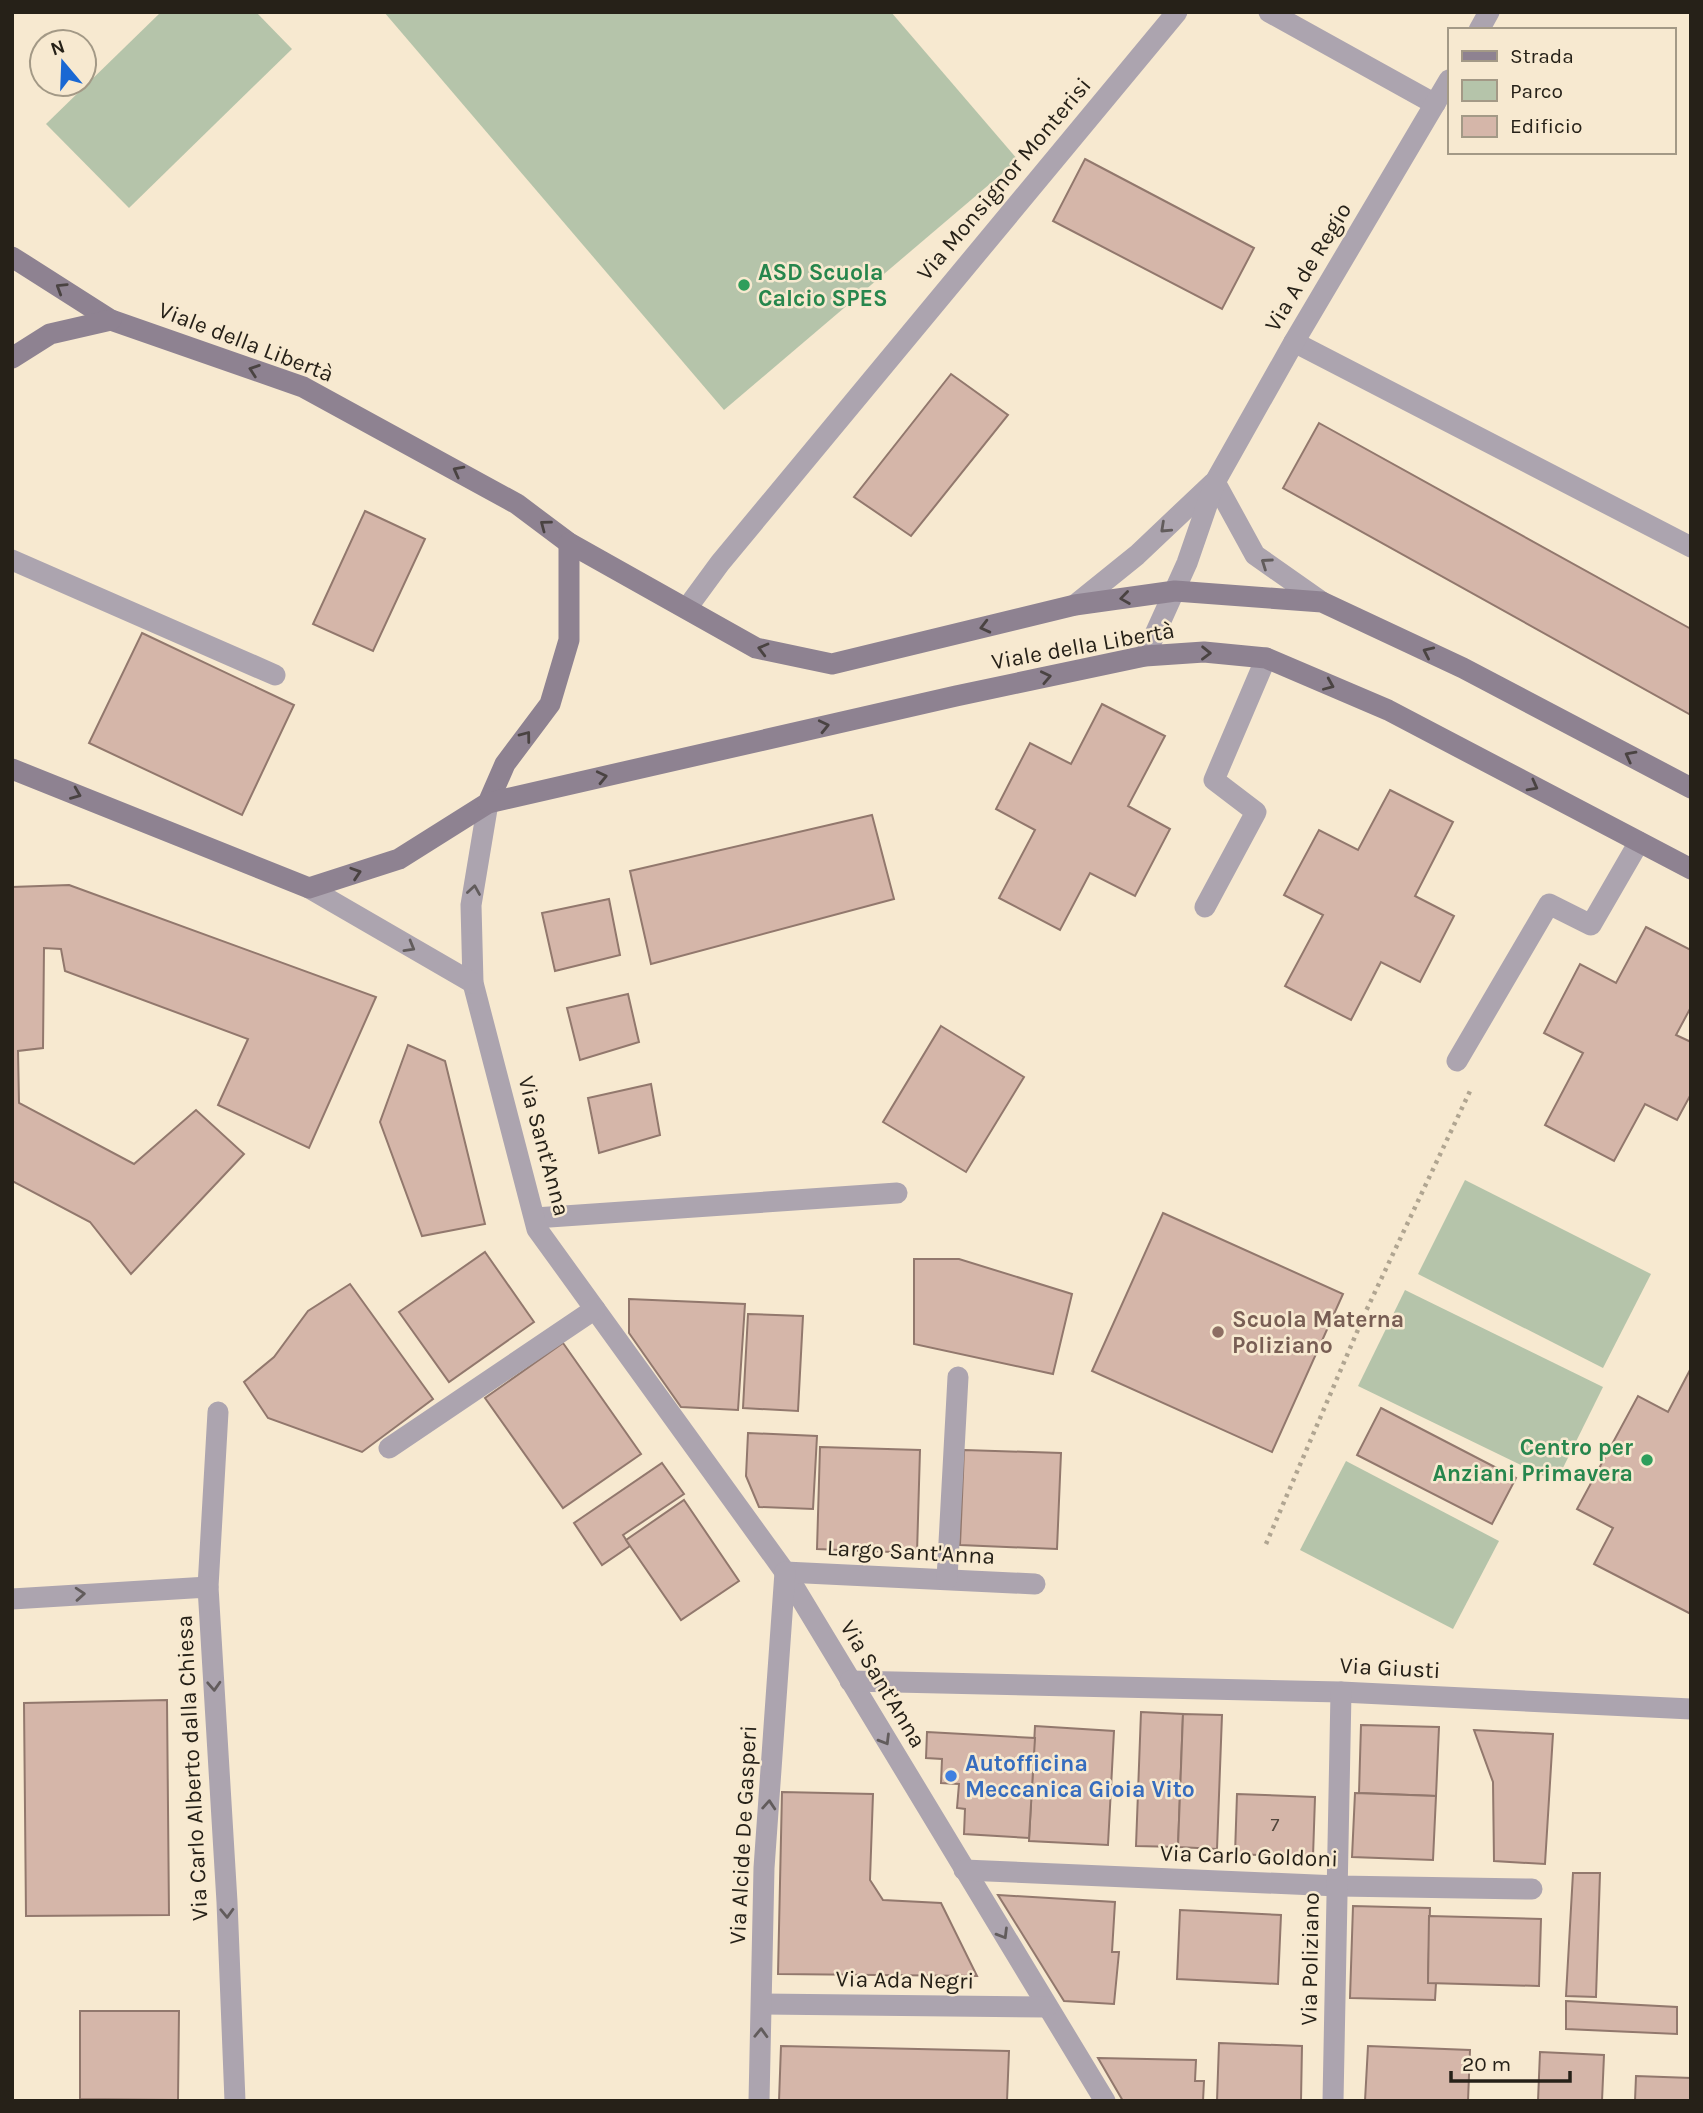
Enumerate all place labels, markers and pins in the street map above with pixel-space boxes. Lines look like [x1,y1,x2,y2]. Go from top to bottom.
place label: ASD Scuola Calcio SPES [758,259,888,312]
marker: ASD Scuola Calcio SPES [736,277,752,293]
place label: Scuola Materna Poliziano [1232,1306,1404,1359]
marker: Scuola Materna Poliziano [1210,1324,1226,1340]
place label: Centro per Anziani Primavera [1432,1434,1633,1487]
marker: Centro per Anziani Primavera [1639,1452,1655,1468]
place label: Autofficina Meccanica Gioia Vito [965,1750,1195,1803]
marker: Autofficina Meccanica Gioia Vito [943,1768,959,1784]

